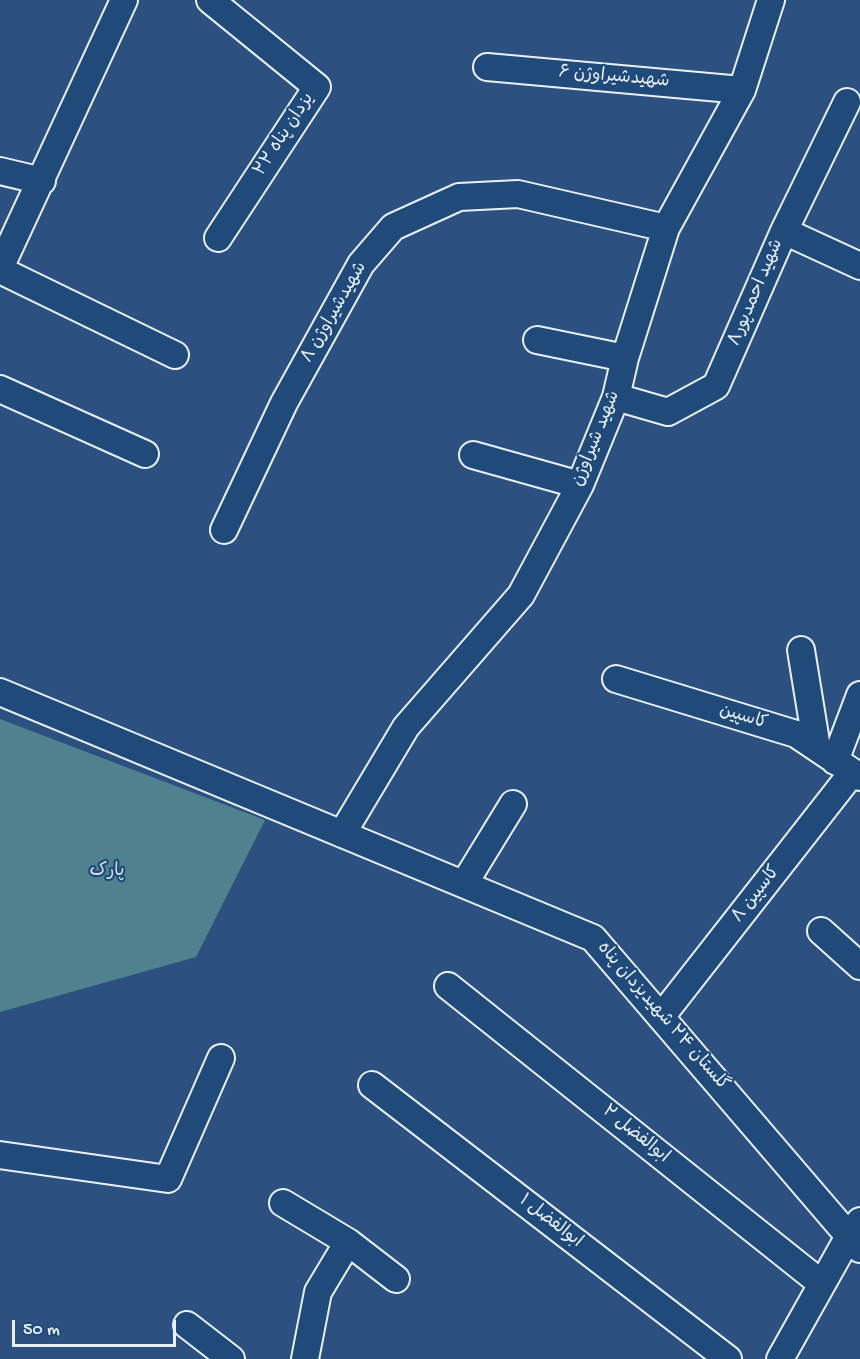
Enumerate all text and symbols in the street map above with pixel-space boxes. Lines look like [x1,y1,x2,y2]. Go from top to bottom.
street label: شهیدشیراوژن ۶ [558,62,670,94]
street label: یزدان پناه ۲۲ [250,89,320,181]
street label: شهید احمدپور۸ [725,236,789,350]
street label: شهیدشیراوژن ۸ [297,259,373,367]
street label: شهید شیراوژن [568,388,626,490]
street label: کاسپین [716,700,770,736]
park label: پارک [90,861,124,883]
street label: کاسپین ۸ [728,862,786,928]
street label: گلستان ۲۴ شهیدیزدان پناه [591,938,733,1096]
street label: ابوالفضل ۲ [597,1101,673,1169]
street label: ابوالفضل ۱ [514,1190,586,1254]
scale bar [15,1308,178,1346]
text: 50 m [23,1320,60,1341]

